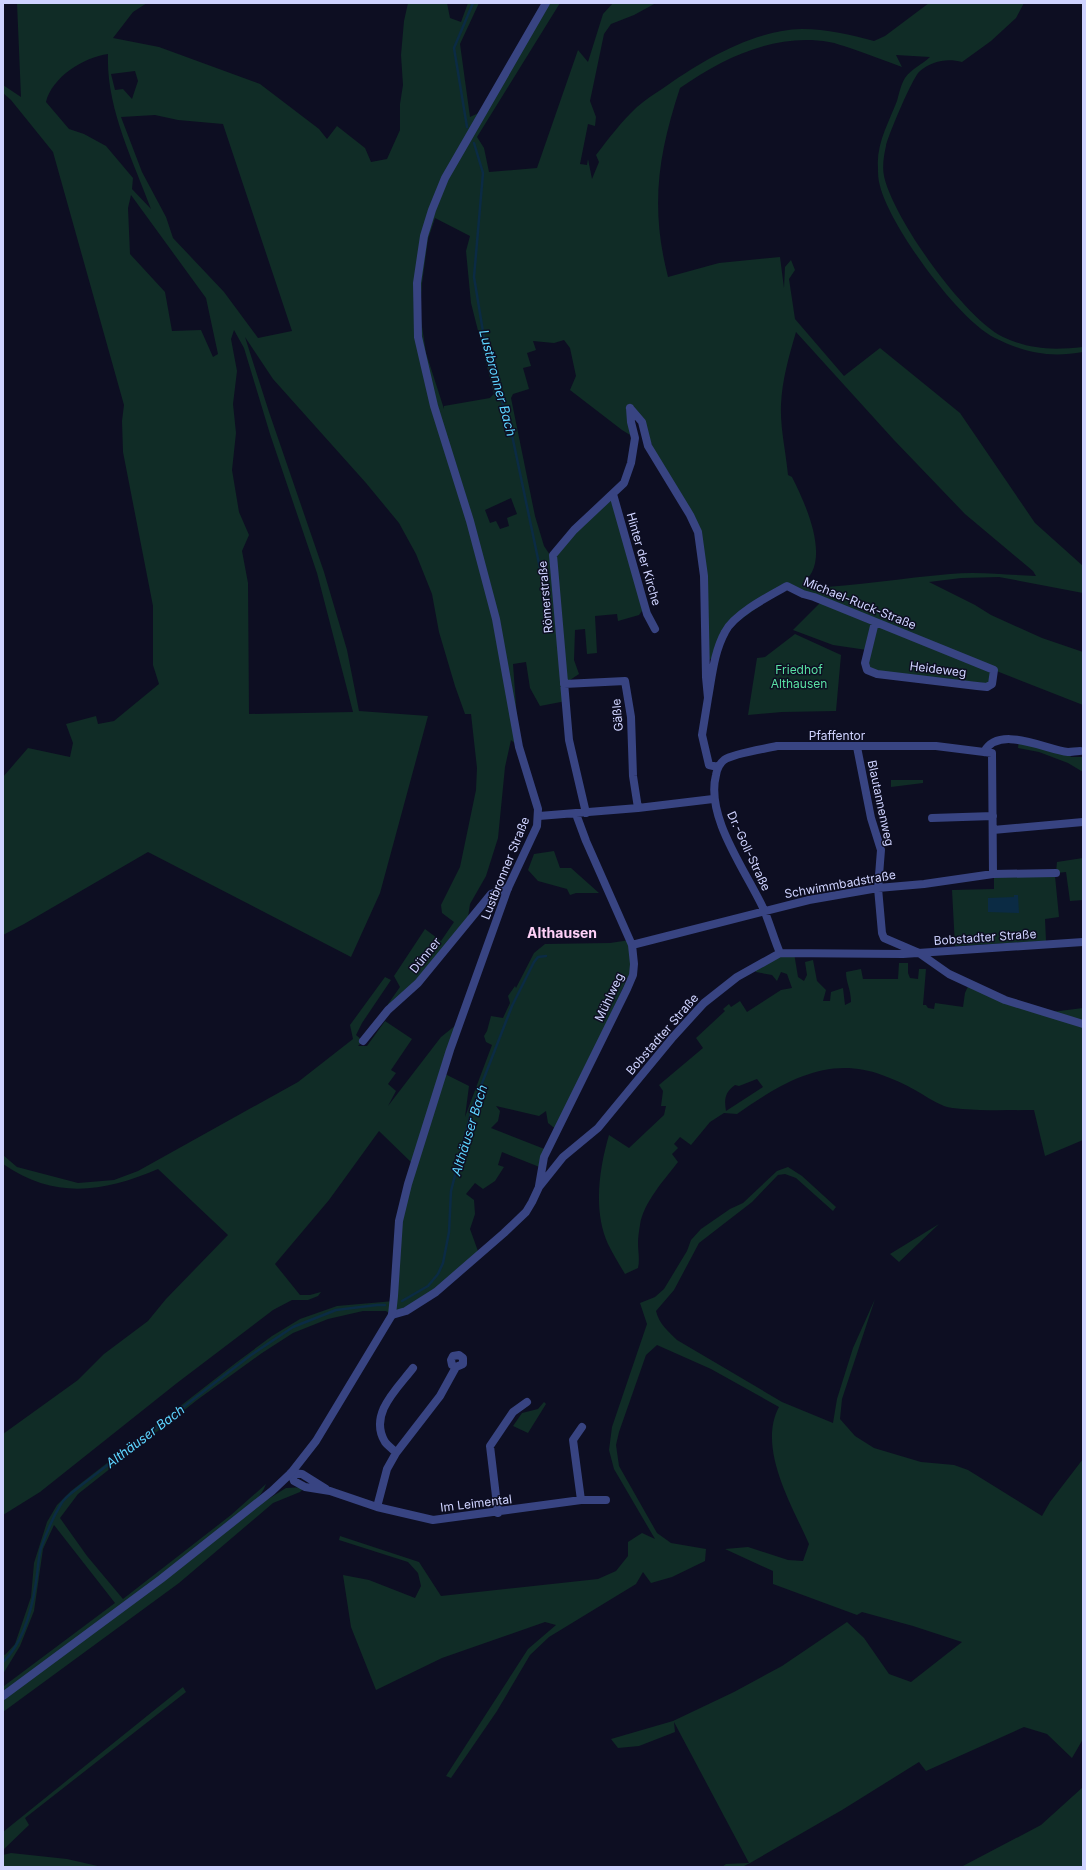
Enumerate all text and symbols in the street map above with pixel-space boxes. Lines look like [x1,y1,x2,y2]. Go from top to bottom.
water label: Lustbronner Bach [476,328,520,438]
street label: Hinter der Kirche [624,511,664,607]
street label: Römerstraße [534,560,556,634]
street label: Michael-Ruck-Straße [801,573,919,633]
street label: Heideweg [909,658,967,680]
park label: Friedhof Althausen [771,662,827,691]
street label: Gäßle [608,698,626,732]
street label: Pfaffentor [809,728,866,743]
street label: Blautannenweg [865,759,897,847]
street label: Dr.-Goll-Straße [724,809,774,893]
street label: Lustbronner Straße [478,814,532,922]
street label: Schwimmbadstraße [783,867,897,901]
district label: Althausen [527,924,597,941]
street label: Bobstadter Straße [933,926,1037,948]
street label: Dünner [406,934,444,976]
street label: Mühlweg [591,970,627,1024]
street label: Bobstadter Straße [623,990,701,1078]
water label: Althäuser Bach [447,1082,491,1178]
water label: Althäuser Bach [102,1401,188,1471]
street label: Im Leimental [439,1491,513,1515]

